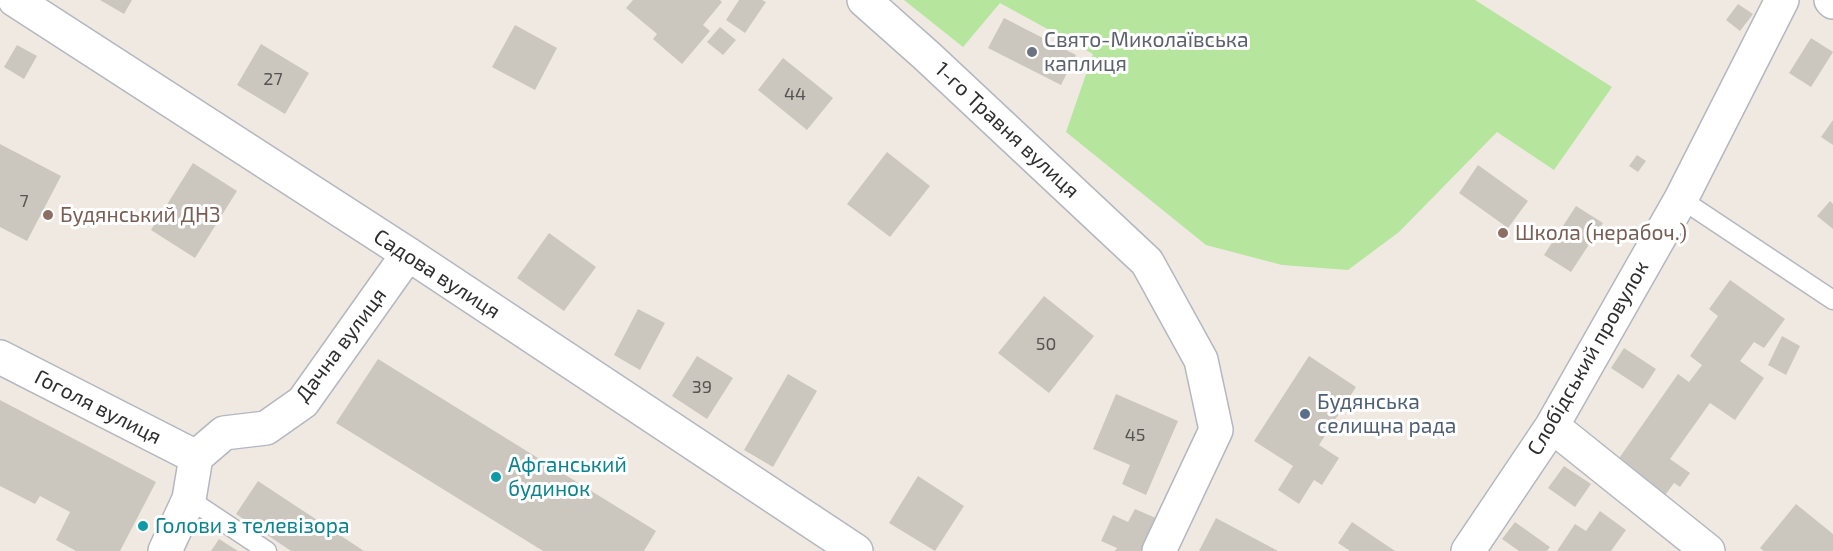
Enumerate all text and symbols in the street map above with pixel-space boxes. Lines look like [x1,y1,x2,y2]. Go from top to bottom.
place label: Свято-Миколаївська каплиця [1044,27,1249,77]
marker: Свято-Миколаївська каплиця [1025,45,1039,59]
street label: 1-го Травня вулиця [930,57,1084,203]
house number: 27 [263,68,283,90]
house number: 44 [784,83,806,105]
house number: 7 [19,190,29,212]
place label: Будянський ДНЗ [60,202,221,228]
marker: Будянський ДНЗ [41,208,55,222]
place label: Школа (нерабоч.) [1515,220,1687,246]
street label: Садова вулиця [369,224,505,324]
marker: Школа (нерабоч.) [1496,226,1510,240]
street label: Слобідський провулок [1522,256,1654,460]
street label: Дачна вулиця [290,283,392,407]
house number: 50 [1036,333,1056,355]
street label: Гоголя вулиця [30,364,166,450]
house number: 39 [692,376,712,398]
place label: Будянська селищна рада [1317,389,1456,439]
marker: Будянська селищна рада [1298,407,1312,421]
house number: 45 [1125,424,1145,446]
place label: Афганський будинок [508,452,627,502]
marker: Афганський будинок [489,470,503,484]
place label: Голови з телевізора [155,513,350,539]
marker: Голови з телевізора [136,519,150,533]

